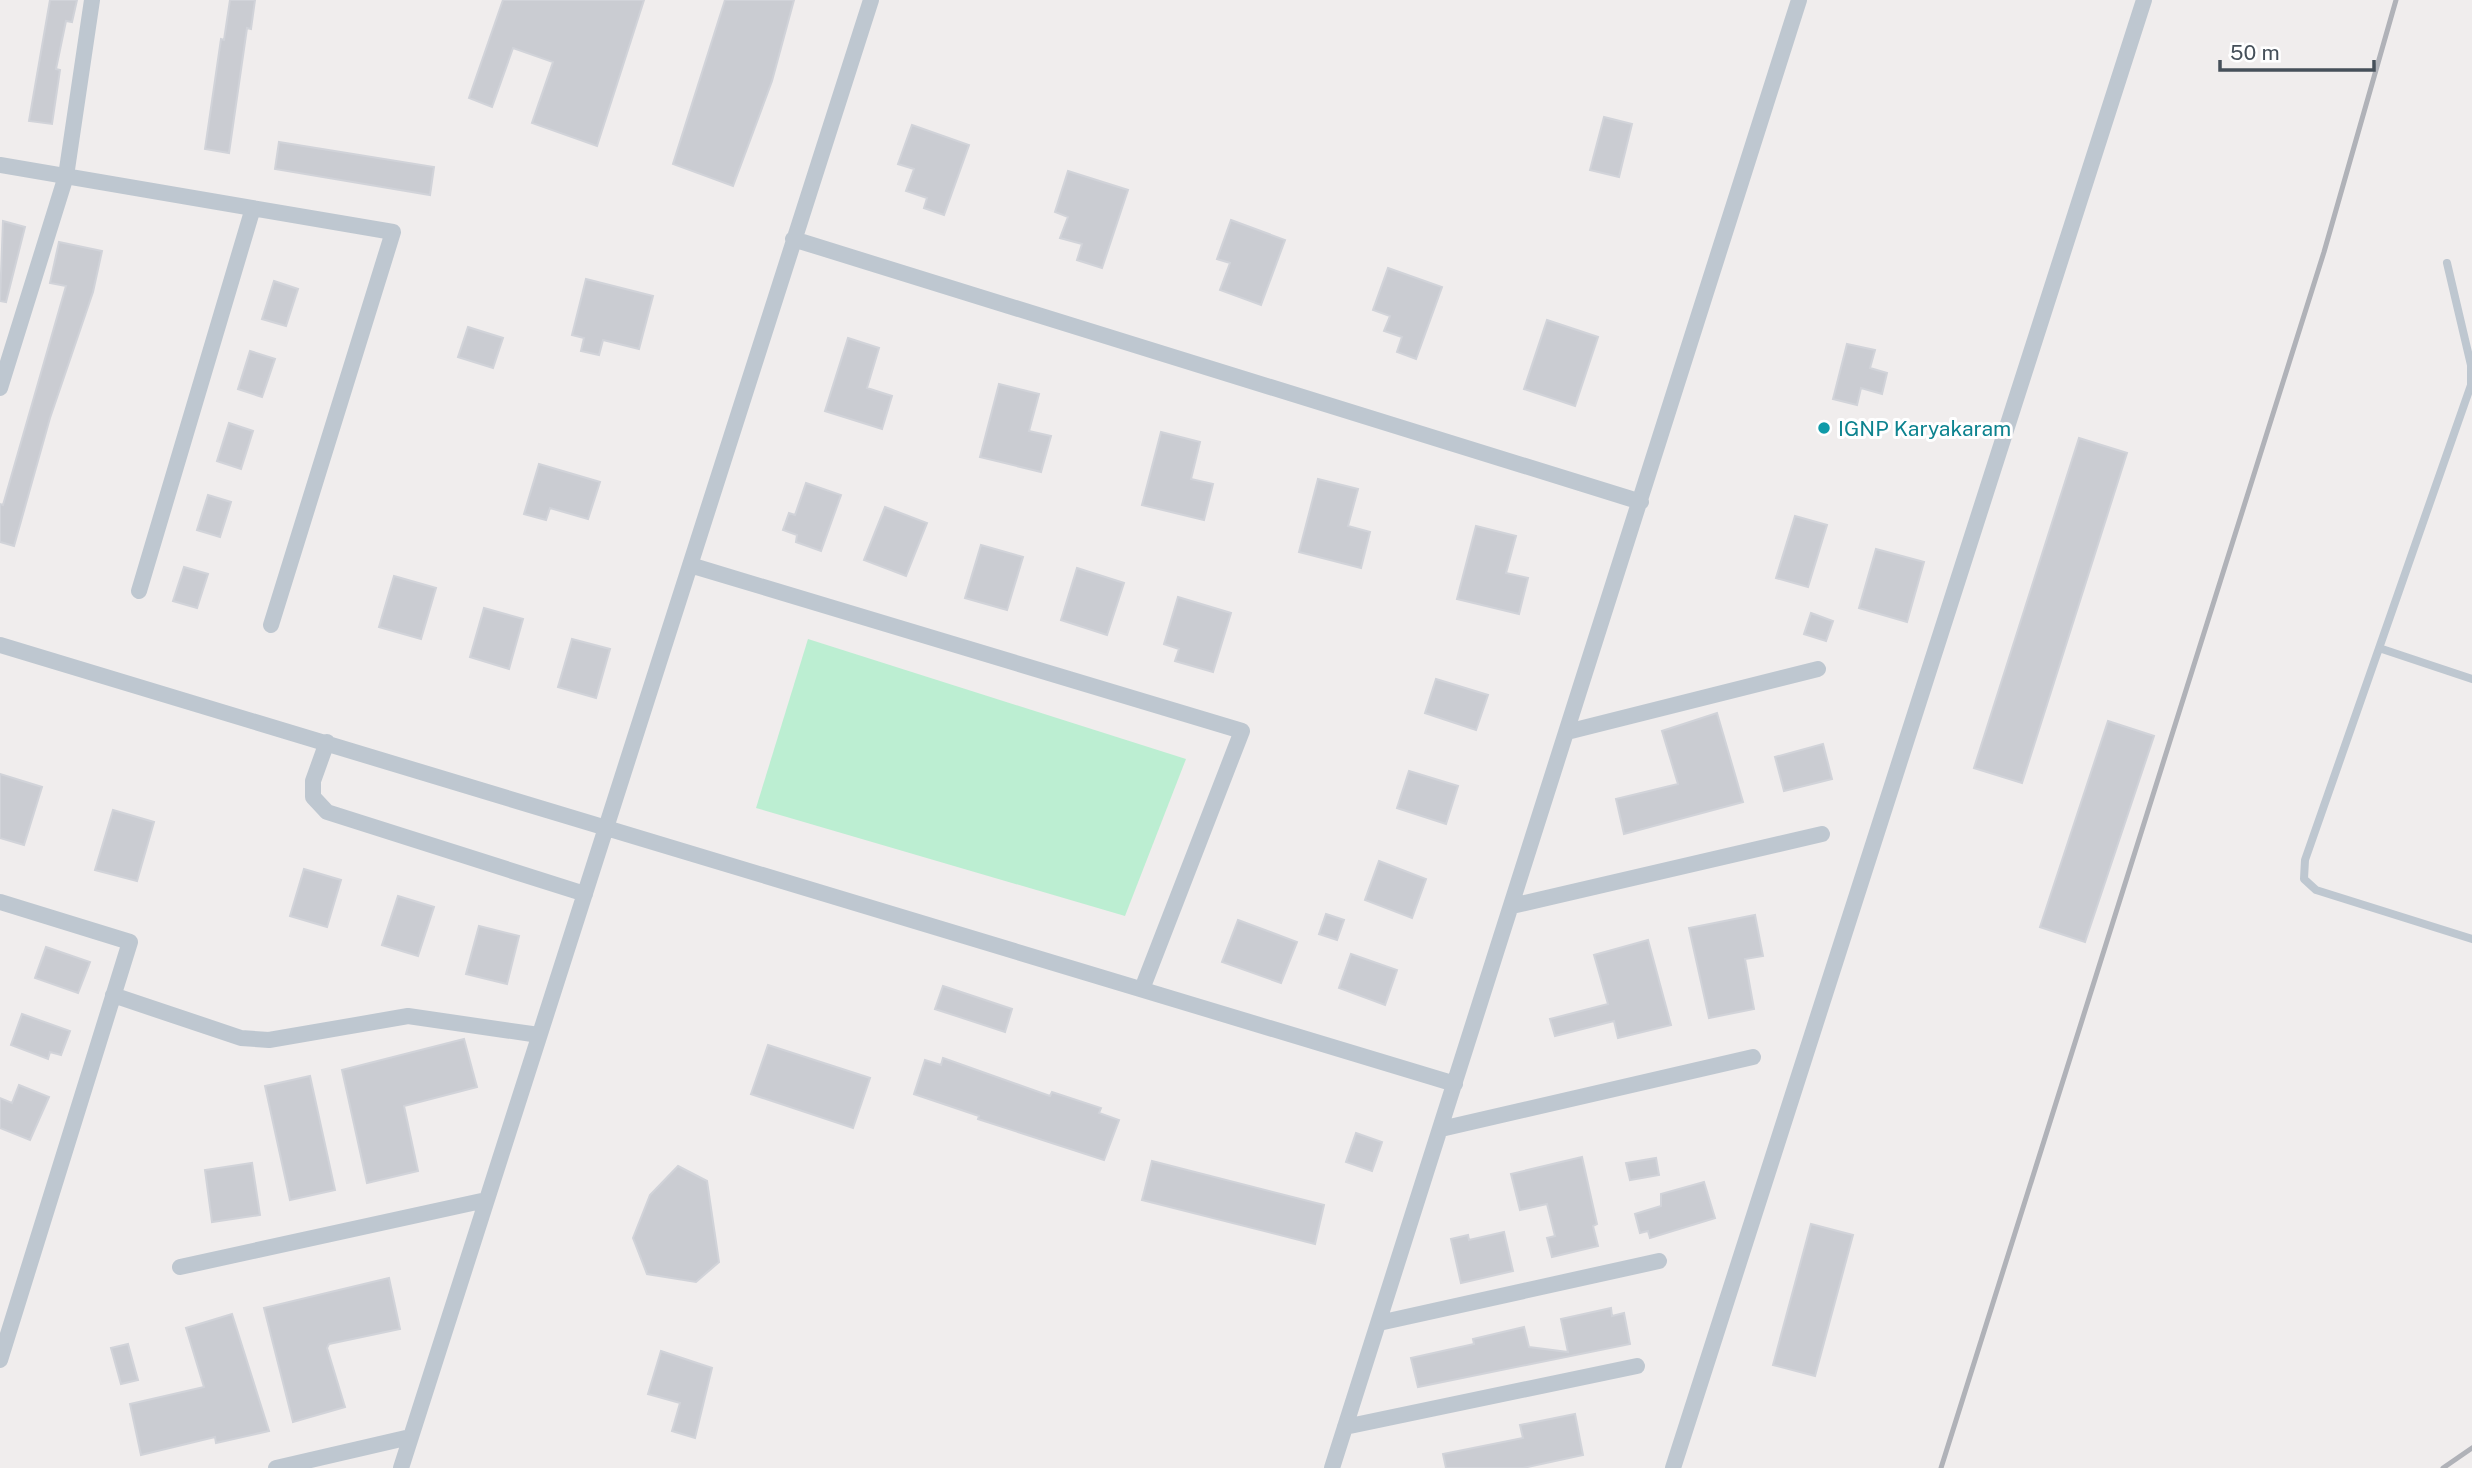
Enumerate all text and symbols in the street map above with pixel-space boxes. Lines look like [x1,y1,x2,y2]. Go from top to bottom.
scale bar [2220,28,2374,72]
text: 50 m [2230,40,2280,65]
place label: IGNP Karyakaram [1838,416,2011,441]
marker: IGNP Karyakaram [1816,420,1832,436]

